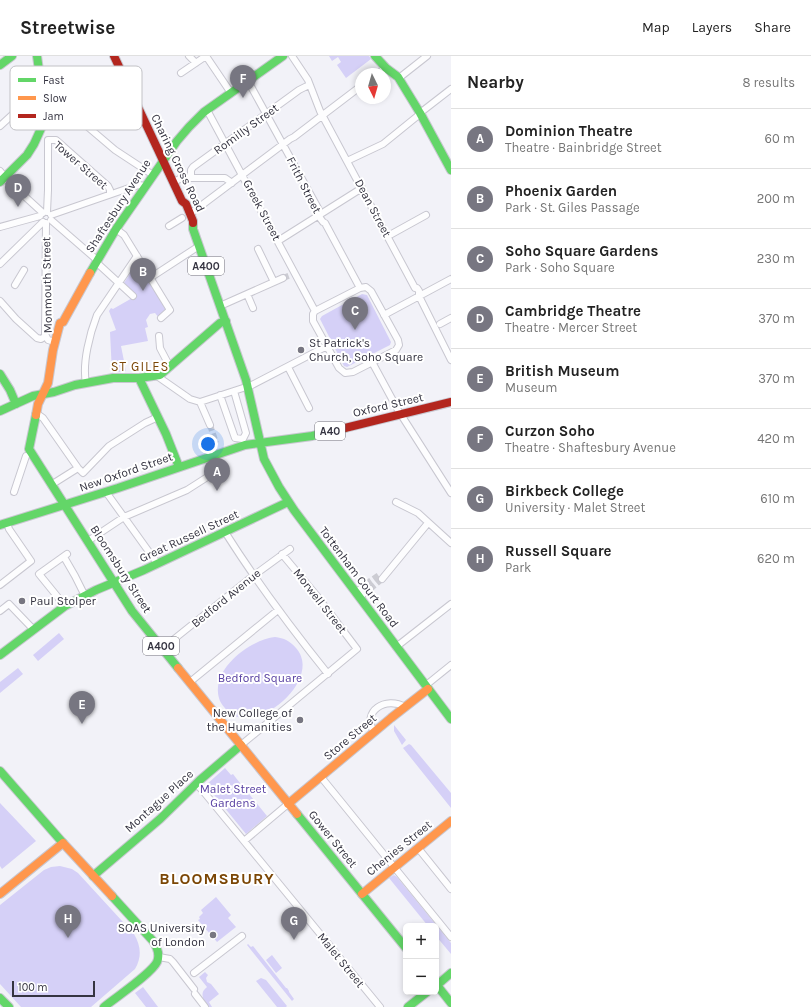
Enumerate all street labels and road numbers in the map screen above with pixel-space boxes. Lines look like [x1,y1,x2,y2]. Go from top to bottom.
street label: Romilly Street [211,100,282,157]
street label: Charing Cross Road [148,112,208,214]
street label: Tower Street [51,138,111,192]
street label: Frith Street [284,154,324,216]
street label: Shaftesbury Avenue [82,157,154,255]
street label: Greek Street [240,177,284,243]
street label: Dean Street [352,177,394,240]
street label: Monmouth Street [39,236,55,333]
road number: A400 [188,257,224,275]
street label: Oxford Street [351,390,425,420]
road number: A40 [315,422,345,440]
street label: New Oxford Street [78,449,175,495]
street label: Great Russell Street [137,507,241,565]
street label: Bloomsbury Street [87,523,155,616]
street label: Tottenham Court Road [317,524,401,630]
street label: Bedford Avenue [188,566,264,630]
street label: Morwell Street [290,566,350,637]
road number: A400 [143,637,179,655]
street label: Store Street [321,711,380,763]
street label: Montague Place [122,767,196,835]
street label: Gower Street [306,808,361,871]
street label: Chenies Street [364,817,435,879]
street label: Malet Street [315,930,368,991]

